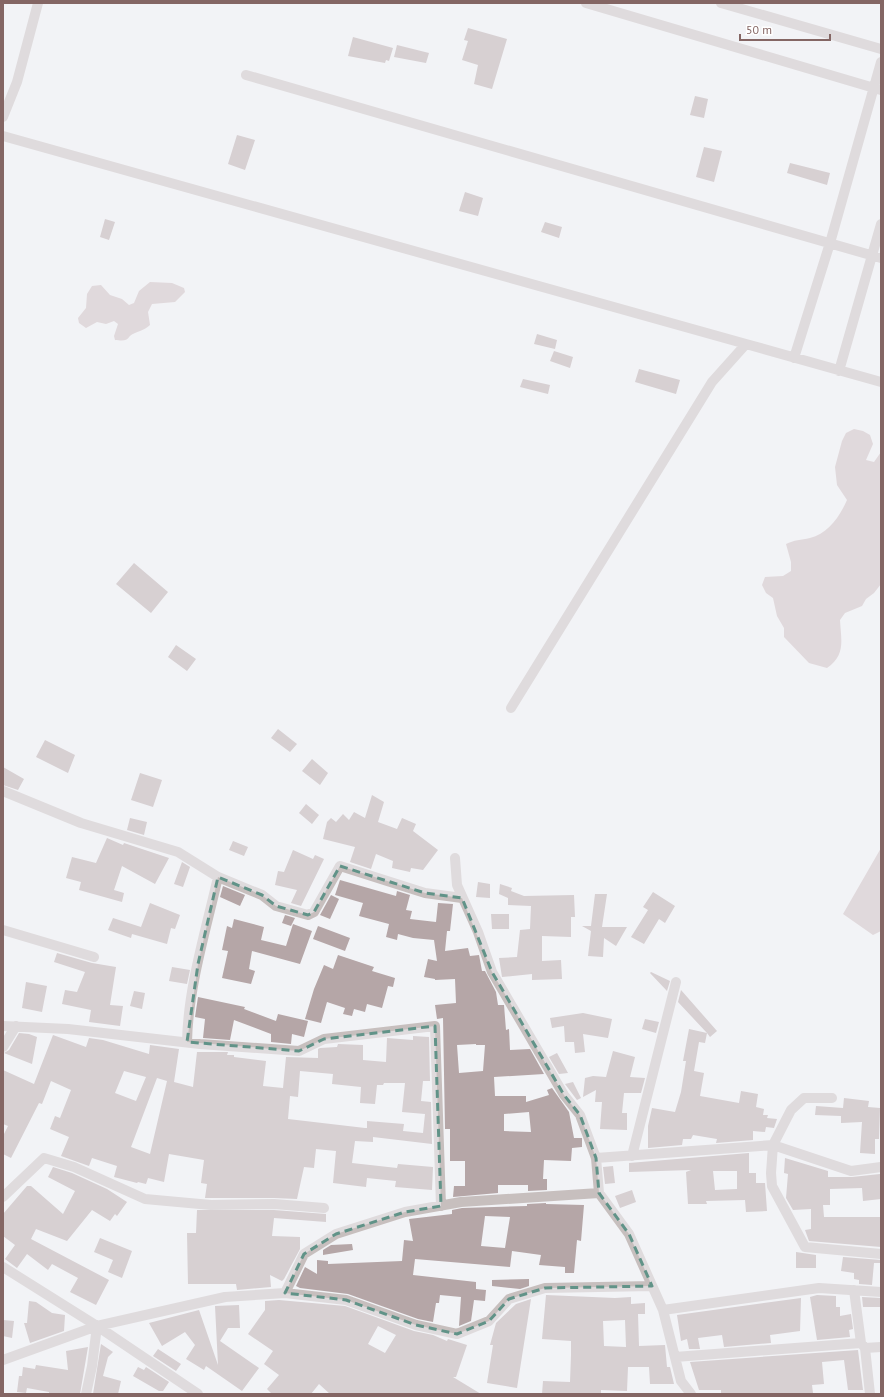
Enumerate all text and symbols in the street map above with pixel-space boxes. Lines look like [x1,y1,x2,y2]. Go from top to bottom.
scale bar [740,16,830,42]
text: 50 m [746,22,772,37]

